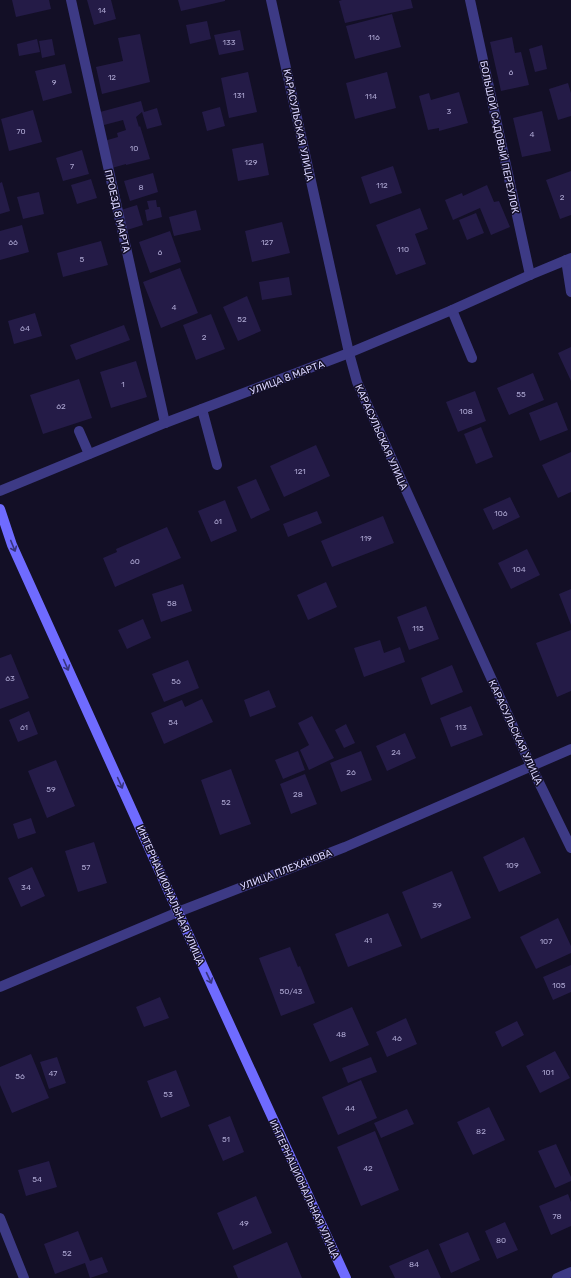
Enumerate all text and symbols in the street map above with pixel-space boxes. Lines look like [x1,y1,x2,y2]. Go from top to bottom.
house number: 14 [98,6,106,15]
house number: 116 [368,33,380,42]
house number: 133 [222,38,236,47]
street label: БОЛЬШОЙ САДОВЫЙ ПЕРЕУЛОК [477,60,521,215]
street label: КАРАСУЛЬСКАЯ УЛИЦА [280,68,316,183]
house number: 6 [509,68,514,77]
house number: 12 [108,73,116,82]
house number: 9 [52,78,57,87]
house number: 131 [233,91,245,100]
house number: 114 [365,92,377,101]
house number: 3 [447,107,452,116]
house number: 70 [16,127,26,136]
house number: 4 [530,130,535,139]
house number: 10 [130,144,138,153]
house number: 129 [245,158,258,167]
house number: 7 [70,162,74,171]
street label: ПРОЕЗД 8 МАРТА [102,169,132,254]
house number: 112 [376,181,388,190]
house number: 8 [138,183,144,192]
house number: 2 [560,193,565,202]
house number: 66 [8,238,18,247]
house number: 127 [261,238,273,247]
house number: 110 [397,245,409,254]
house number: 6 [158,248,163,257]
house number: 5 [80,255,85,264]
house number: 4 [172,303,177,312]
house number: 52 [237,315,247,324]
house number: 64 [20,324,30,333]
house number: 2 [202,333,207,342]
street label: УЛИЦА 8 МАРТА [248,358,327,398]
house number: 1 [121,380,125,389]
street label: КАРАСУЛЬСКАЯ УЛИЦА [352,383,410,492]
house number: 55 [516,390,526,399]
house number: 62 [56,402,66,411]
house number: 108 [459,407,473,416]
house number: 121 [294,467,306,476]
house number: 106 [494,509,508,518]
house number: 61 [214,517,222,526]
house number: 119 [360,534,372,543]
one-way arrow [10,540,17,552]
house number: 60 [130,557,140,566]
house number: 104 [512,565,526,574]
house number: 58 [167,599,177,608]
house number: 115 [412,624,424,633]
one-way arrow [63,658,71,670]
house number: 63 [5,674,15,683]
house number: 56 [171,677,181,686]
street label: КАРАСУЛЬСКАЯ УЛИЦА [485,678,545,787]
house number: 54 [168,718,178,727]
house number: 61 [20,723,28,732]
house number: 113 [455,723,467,732]
house number: 24 [391,748,401,757]
house number: 26 [346,768,356,777]
one-way arrow [117,777,124,789]
house number: 59 [46,785,56,794]
house number: 28 [293,790,303,799]
house number: 52 [221,798,231,807]
street label: ИНТЕРНАЦИОНАЛЬНАЯ УЛИЦА [134,823,207,968]
street label: УЛИЦА ПЛЕХАНОВА [239,847,334,893]
house number: 109 [505,861,519,870]
house number: 57 [82,863,90,872]
house number: 34 [21,883,31,892]
house number: 39 [432,901,442,910]
house number: 41 [364,936,372,945]
house number: 107 [540,937,552,946]
one-way arrow [205,971,213,983]
house number: 105 [552,981,566,990]
house number: 50/43 [280,987,303,996]
house number: 48 [336,1030,346,1039]
house number: 46 [392,1034,402,1043]
house number: 101 [542,1068,554,1077]
house number: 47 [49,1069,57,1078]
house number: 56 [15,1072,25,1081]
house number: 53 [163,1090,173,1099]
house number: 44 [345,1104,355,1113]
street label: ИНТЕРНАЦИОНАЛЬНАЯ УЛИЦА [267,1118,342,1261]
house number: 82 [476,1127,486,1136]
house number: 51 [222,1135,230,1144]
house number: 42 [363,1164,373,1173]
house number: 54 [32,1175,42,1184]
house number: 78 [552,1212,562,1221]
house number: 49 [239,1219,249,1228]
house number: 80 [496,1236,506,1245]
house number: 52 [62,1249,72,1258]
house number: 84 [409,1260,419,1269]

